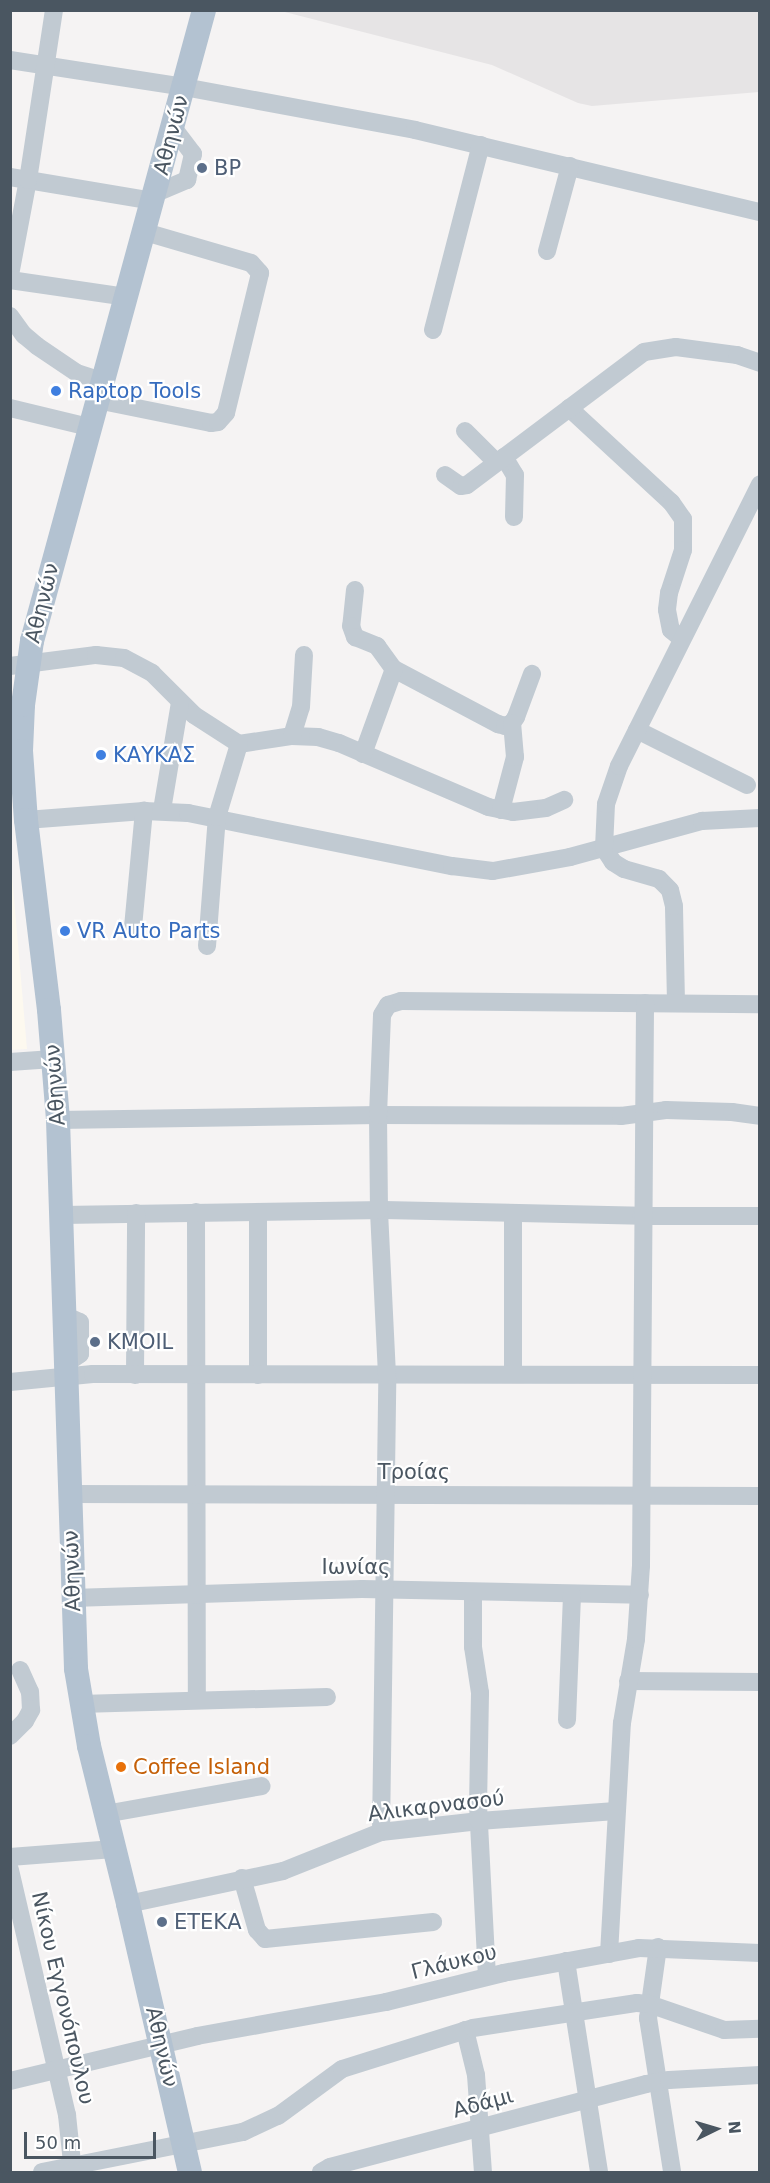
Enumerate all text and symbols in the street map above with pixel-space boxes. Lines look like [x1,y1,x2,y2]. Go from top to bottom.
street label: Αθηνών [148,92,194,178]
place label: BP [214,155,241,181]
marker: BP [195,161,209,175]
place label: Raptop Tools [68,378,201,404]
marker: Raptop Tools [49,384,63,398]
street label: Αθηνών [20,560,64,646]
place label: ΚΑΥΚΑΣ [113,742,195,768]
marker: ΚΑΥΚΑΣ [94,748,108,762]
place label: VR Auto Parts [77,918,220,944]
marker: VR Auto Parts [58,924,72,938]
street label: Αθηνών [40,1043,70,1127]
place label: KMOIL [107,1329,173,1355]
marker: KMOIL [88,1335,102,1349]
street label: Τροίας [378,1459,450,1485]
street label: Αθηνών [58,1530,86,1612]
street label: Ιωνίας [322,1554,390,1580]
place label: Coffee Island [133,1754,270,1780]
marker: Coffee Island [114,1760,128,1774]
street label: Αλικαρνασού [366,1785,506,1827]
street label: Νίκου Εγγονόπουλου [26,1889,100,2107]
place label: ΕΤΕΚΑ [174,1909,242,1935]
marker: ΕΤΕΚΑ [155,1915,169,1929]
street label: Γλάυκου [409,1939,499,1985]
street label: Αθηνών [141,2004,183,2090]
street label: Αδάμι [450,2083,516,2123]
north arrow [686,2099,746,2159]
scale bar [27,2120,159,2158]
text: N [724,2120,744,2135]
text: 50 m [35,2132,81,2153]

